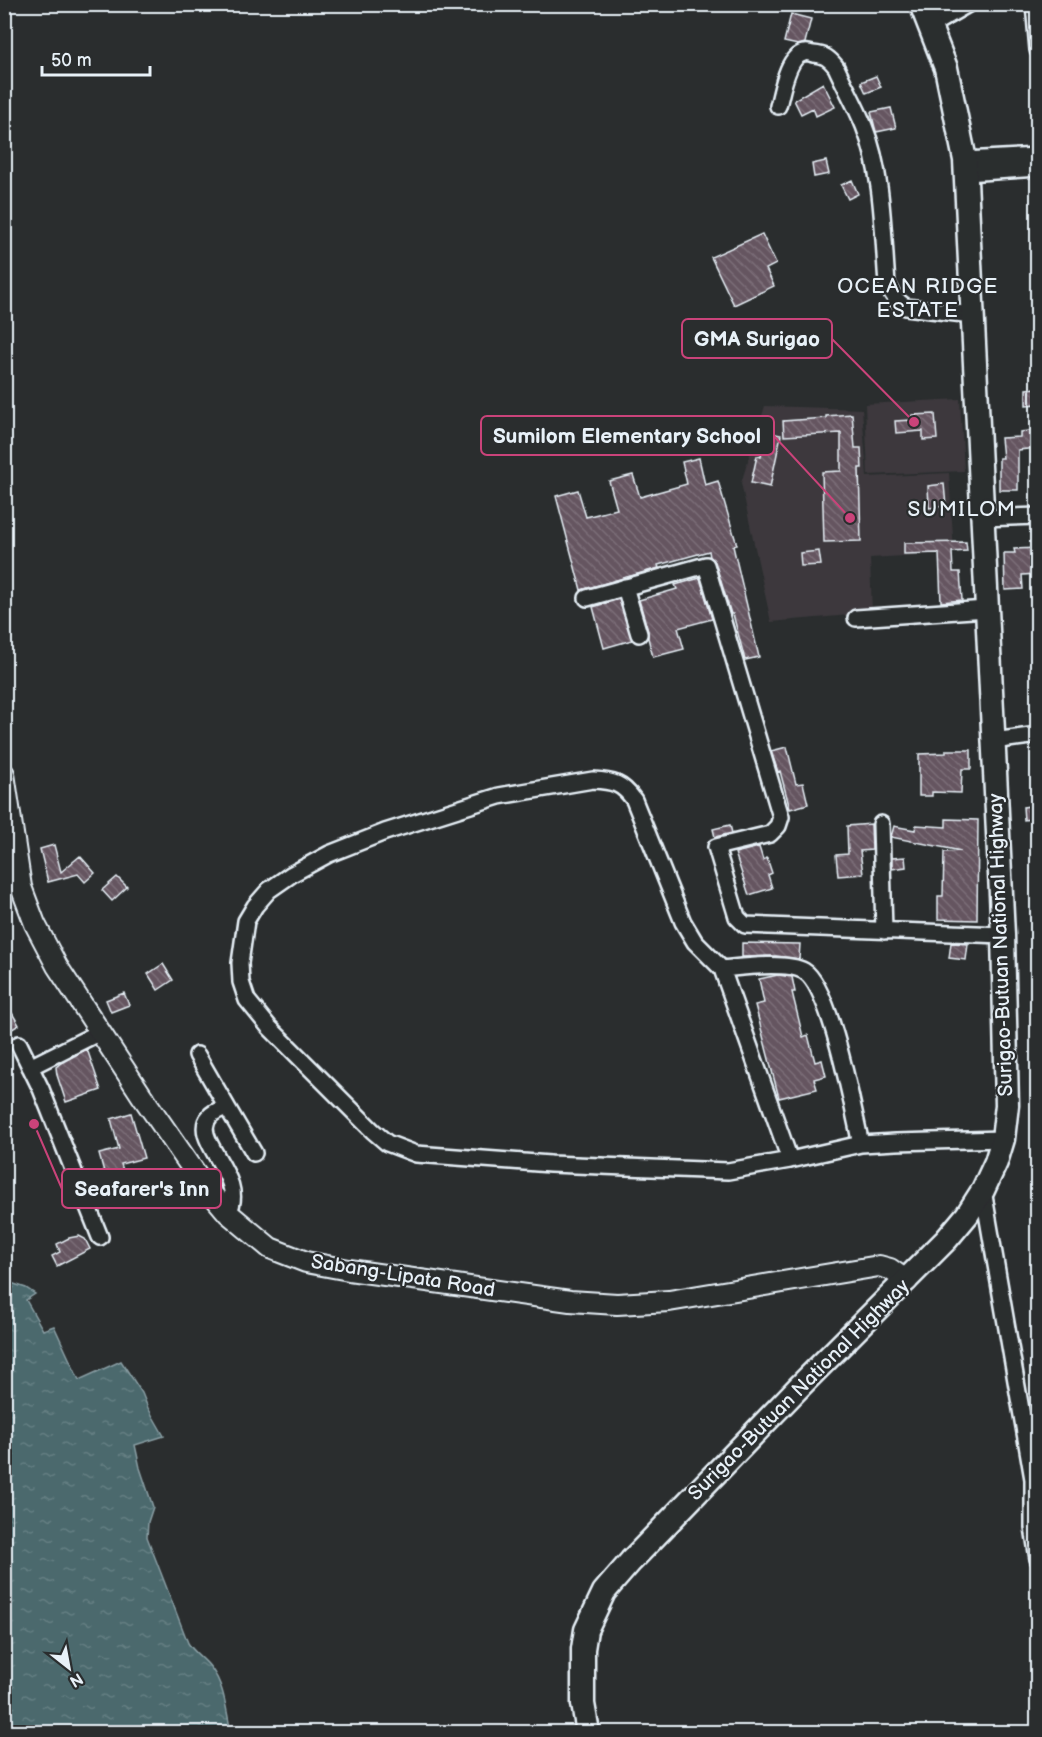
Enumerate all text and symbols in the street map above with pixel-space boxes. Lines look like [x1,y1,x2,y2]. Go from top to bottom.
scale bar [42,39,150,77]
text: 50 m [51,50,92,71]
district label: OCEAN RIDGE ESTATE [837,274,999,323]
callout: GMA Surigao [682,319,832,358]
text: GMA Surigao [694,327,820,352]
callout: Sumilom Elementary School [481,416,774,455]
text: Sumilom Elementary School [493,424,761,449]
district label: SUMILOM [908,497,1016,522]
street label: Surigao-Butuan National Highway [984,793,1018,1097]
callout: Seafarer's Inn [62,1169,221,1208]
text: Seafarer's Inn [75,1177,209,1202]
street label: Sabang-Lipata Road [309,1250,497,1302]
street label: Surigao-Butuan National Highway [683,1274,915,1506]
north arrow [39,1638,99,1698]
text: N [66,1668,86,1691]

